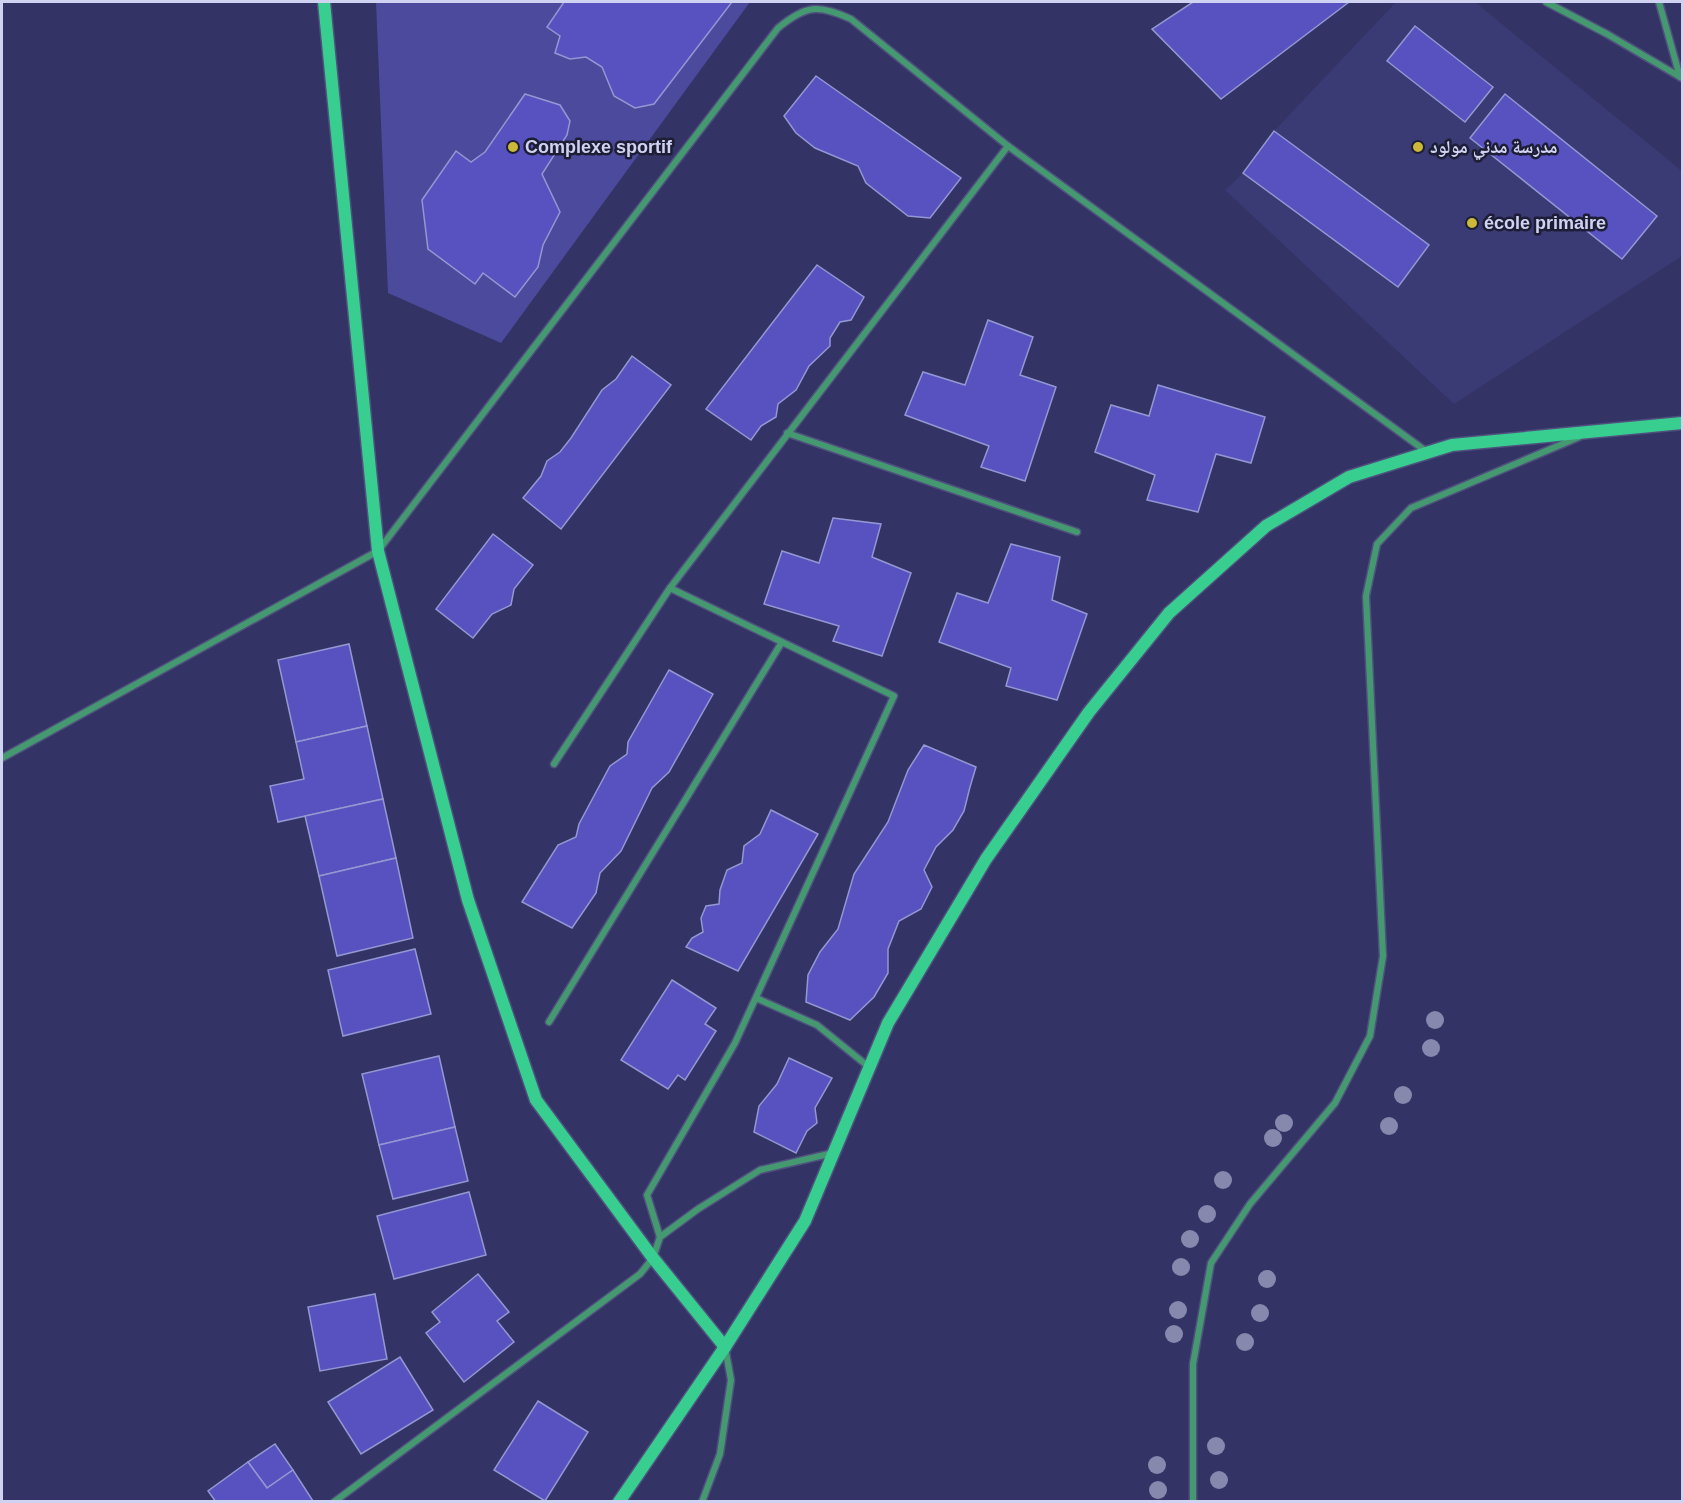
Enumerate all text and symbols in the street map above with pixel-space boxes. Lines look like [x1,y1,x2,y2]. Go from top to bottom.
place label: Complexe sportif [525,137,673,157]
place label: مدرسة مدني مولود [1430,137,1557,161]
marker: Complexe sportif [506,140,520,154]
marker: مدرسة مدني مولود [1411,140,1425,154]
place label: école primaire [1484,213,1606,233]
marker: école primaire [1465,216,1479,230]

